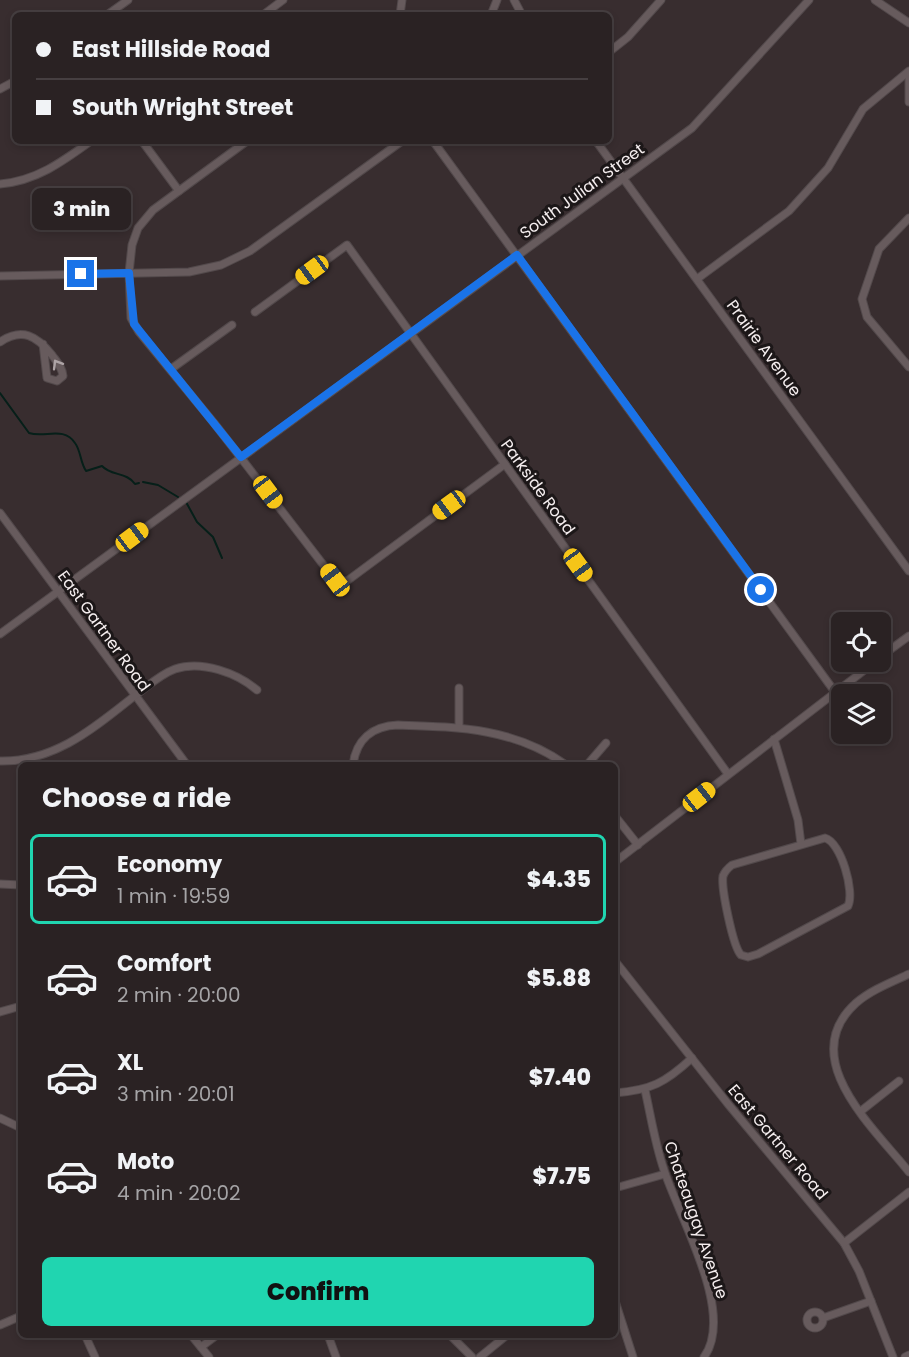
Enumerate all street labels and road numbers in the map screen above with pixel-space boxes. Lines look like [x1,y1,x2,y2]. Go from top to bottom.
street label: South Julian Street [515,138,649,244]
street label: Prairie Avenue [721,295,807,401]
street label: Parkside Road [495,434,581,540]
street label: East Gartner Road [52,566,156,696]
street label: East Gartner Road [723,1079,833,1205]
street label: Chateaugay Avenue [658,1138,734,1302]

